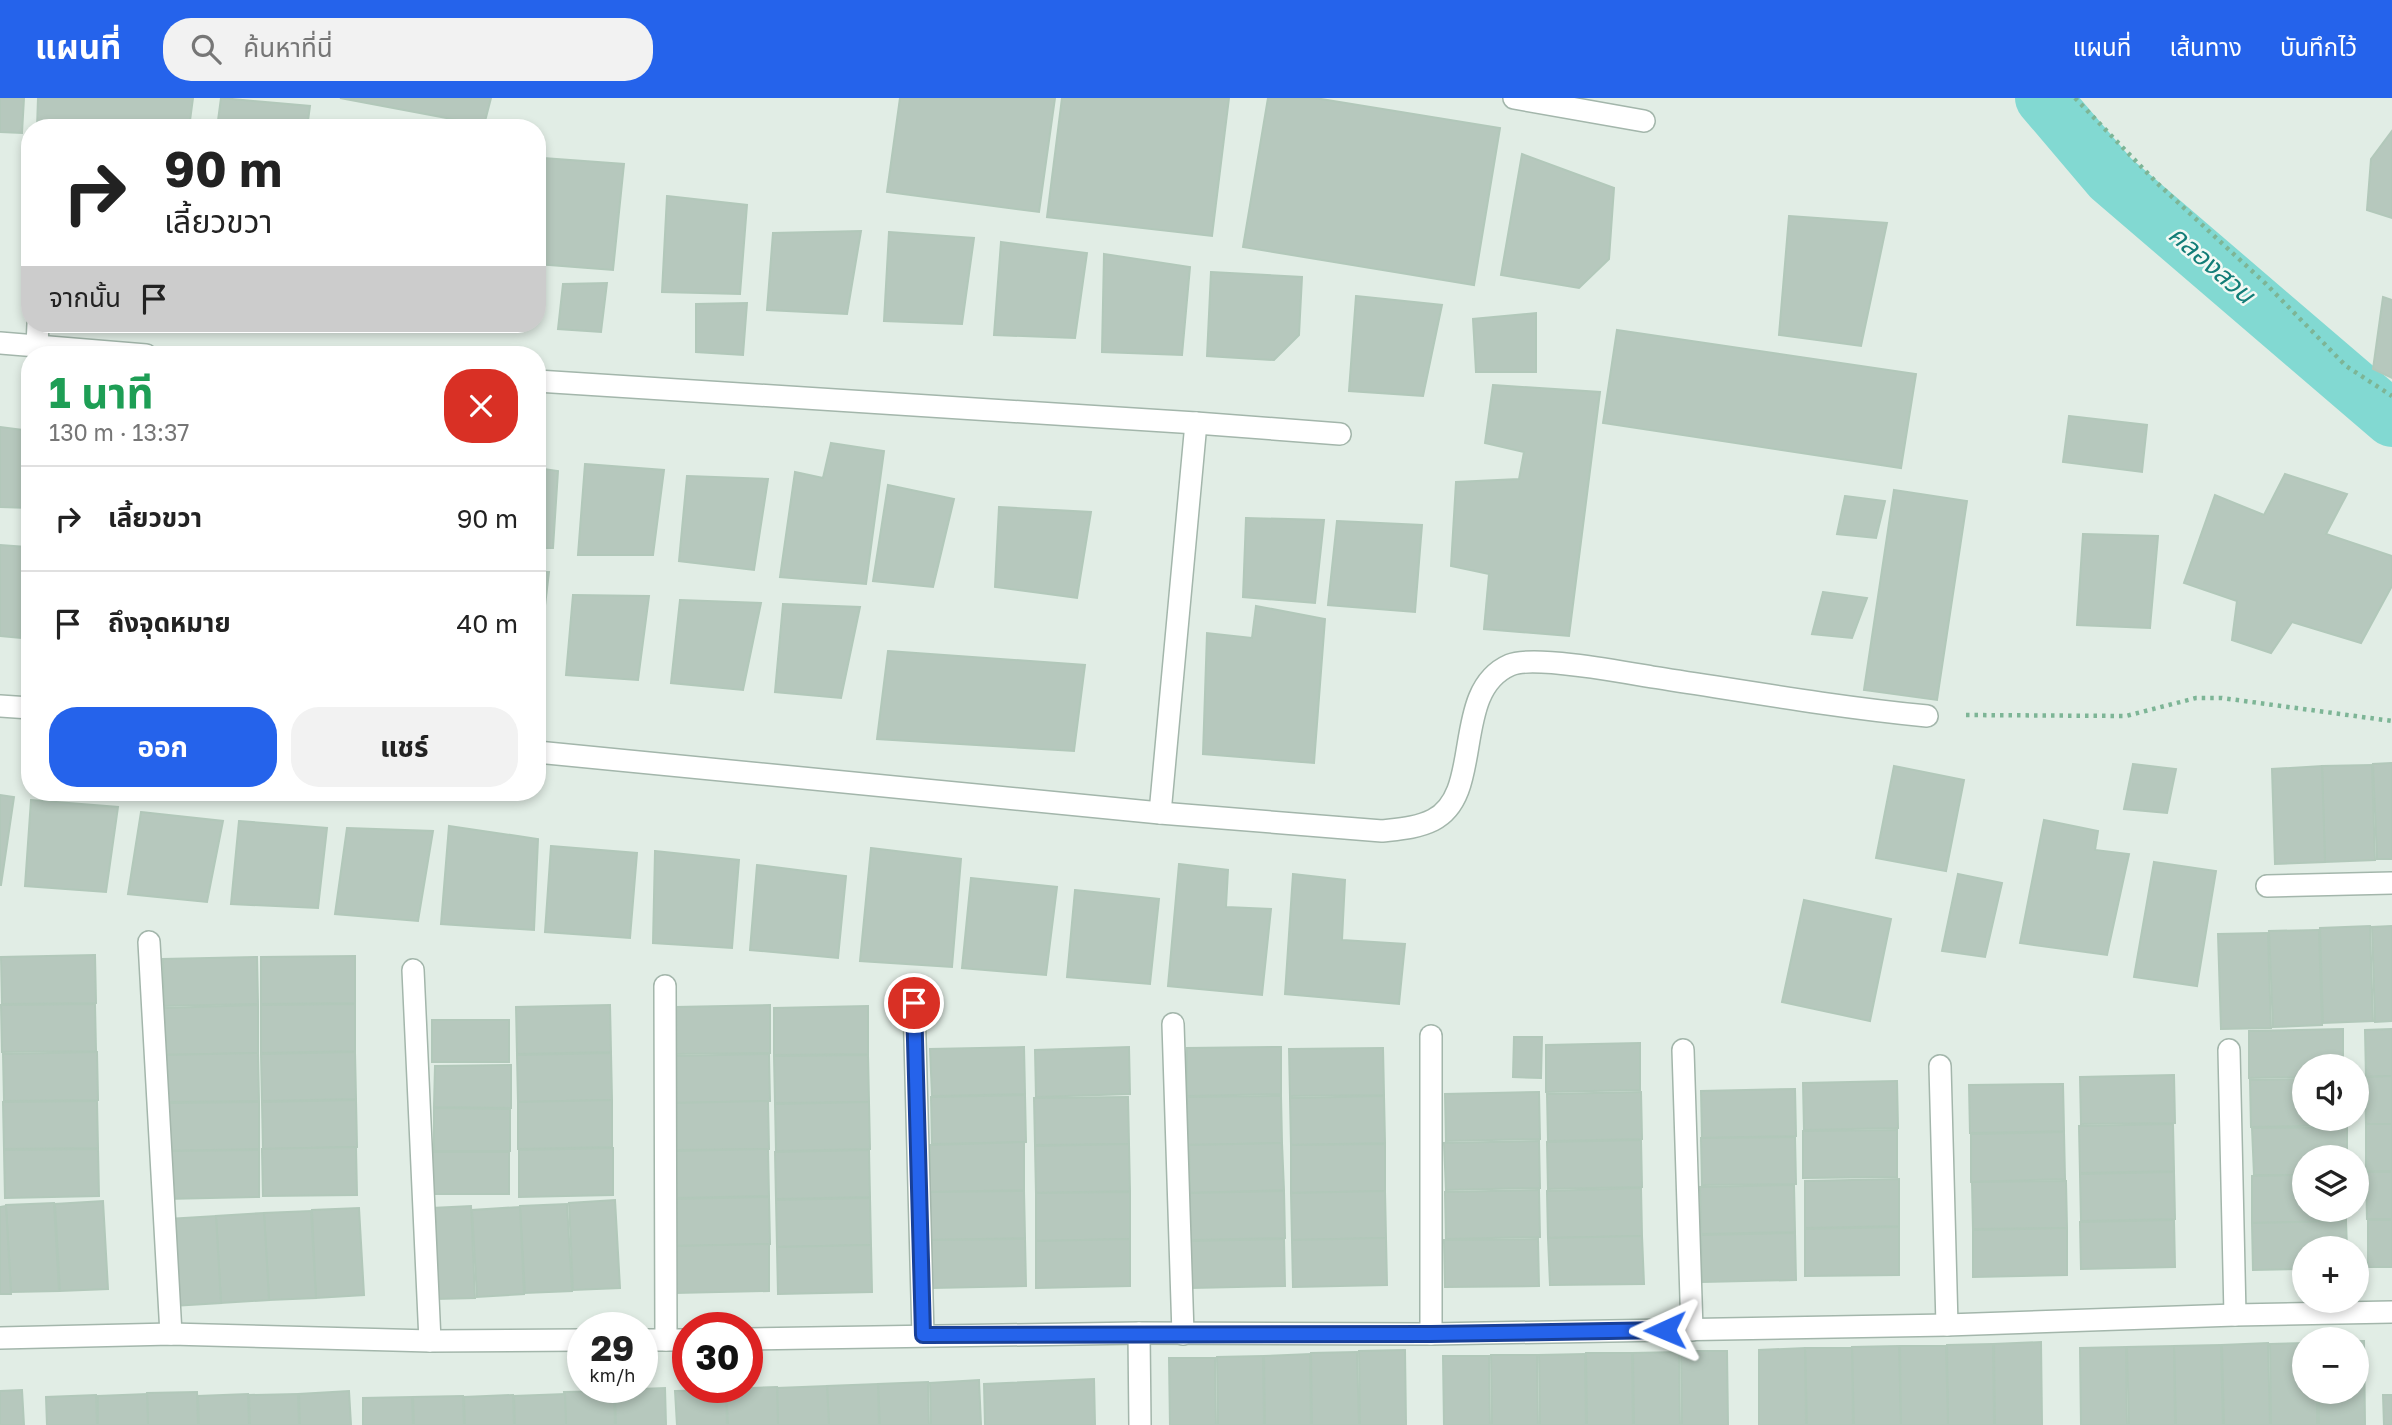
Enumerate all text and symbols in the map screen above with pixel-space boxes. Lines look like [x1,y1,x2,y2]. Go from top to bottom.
search box [163,18,653,81]
text: แผนที่ [35,27,121,66]
icon: search [187,30,225,68]
text: ค้นหาที่นี่ [243,32,333,63]
text: แผนที่ [2073,32,2131,61]
text: เส้นทาง [2169,32,2242,61]
text: บันทึกไว้ [2280,32,2357,61]
text: 90 m [164,139,282,198]
icon: right [49,147,140,238]
text: เลี้ยวขวา [164,202,272,240]
water label: คลองสวน [2163,218,2263,311]
icon: arrive [135,280,173,318]
text: จากนั้น [49,282,121,313]
text: 1 นาที [49,367,154,417]
button: close [444,369,518,443]
text: 130 m · 13:37 [49,418,190,446]
icon: right [49,500,87,538]
text: เลี้ยวขวา [108,502,202,533]
text: 90 m [457,503,518,534]
icon: arrive [49,605,87,643]
text: ถึงจุดหมาย [108,607,231,638]
text: 40 m [457,608,518,639]
button: ออก [49,707,277,787]
button: แชร์ [291,707,518,787]
pin [884,973,944,1033]
icon: arrive [895,984,933,1022]
map controls [2292,1054,2369,1404]
button: sound [2292,1054,2369,1131]
button: layers [2292,1145,2369,1222]
button: + [2292,1236,2369,1313]
position arrow [1628,1293,1702,1367]
speed limit sign: 30 [672,1312,763,1403]
text: 29 [591,1327,634,1369]
button: − [2292,1327,2369,1404]
text: km/h [590,1364,635,1386]

